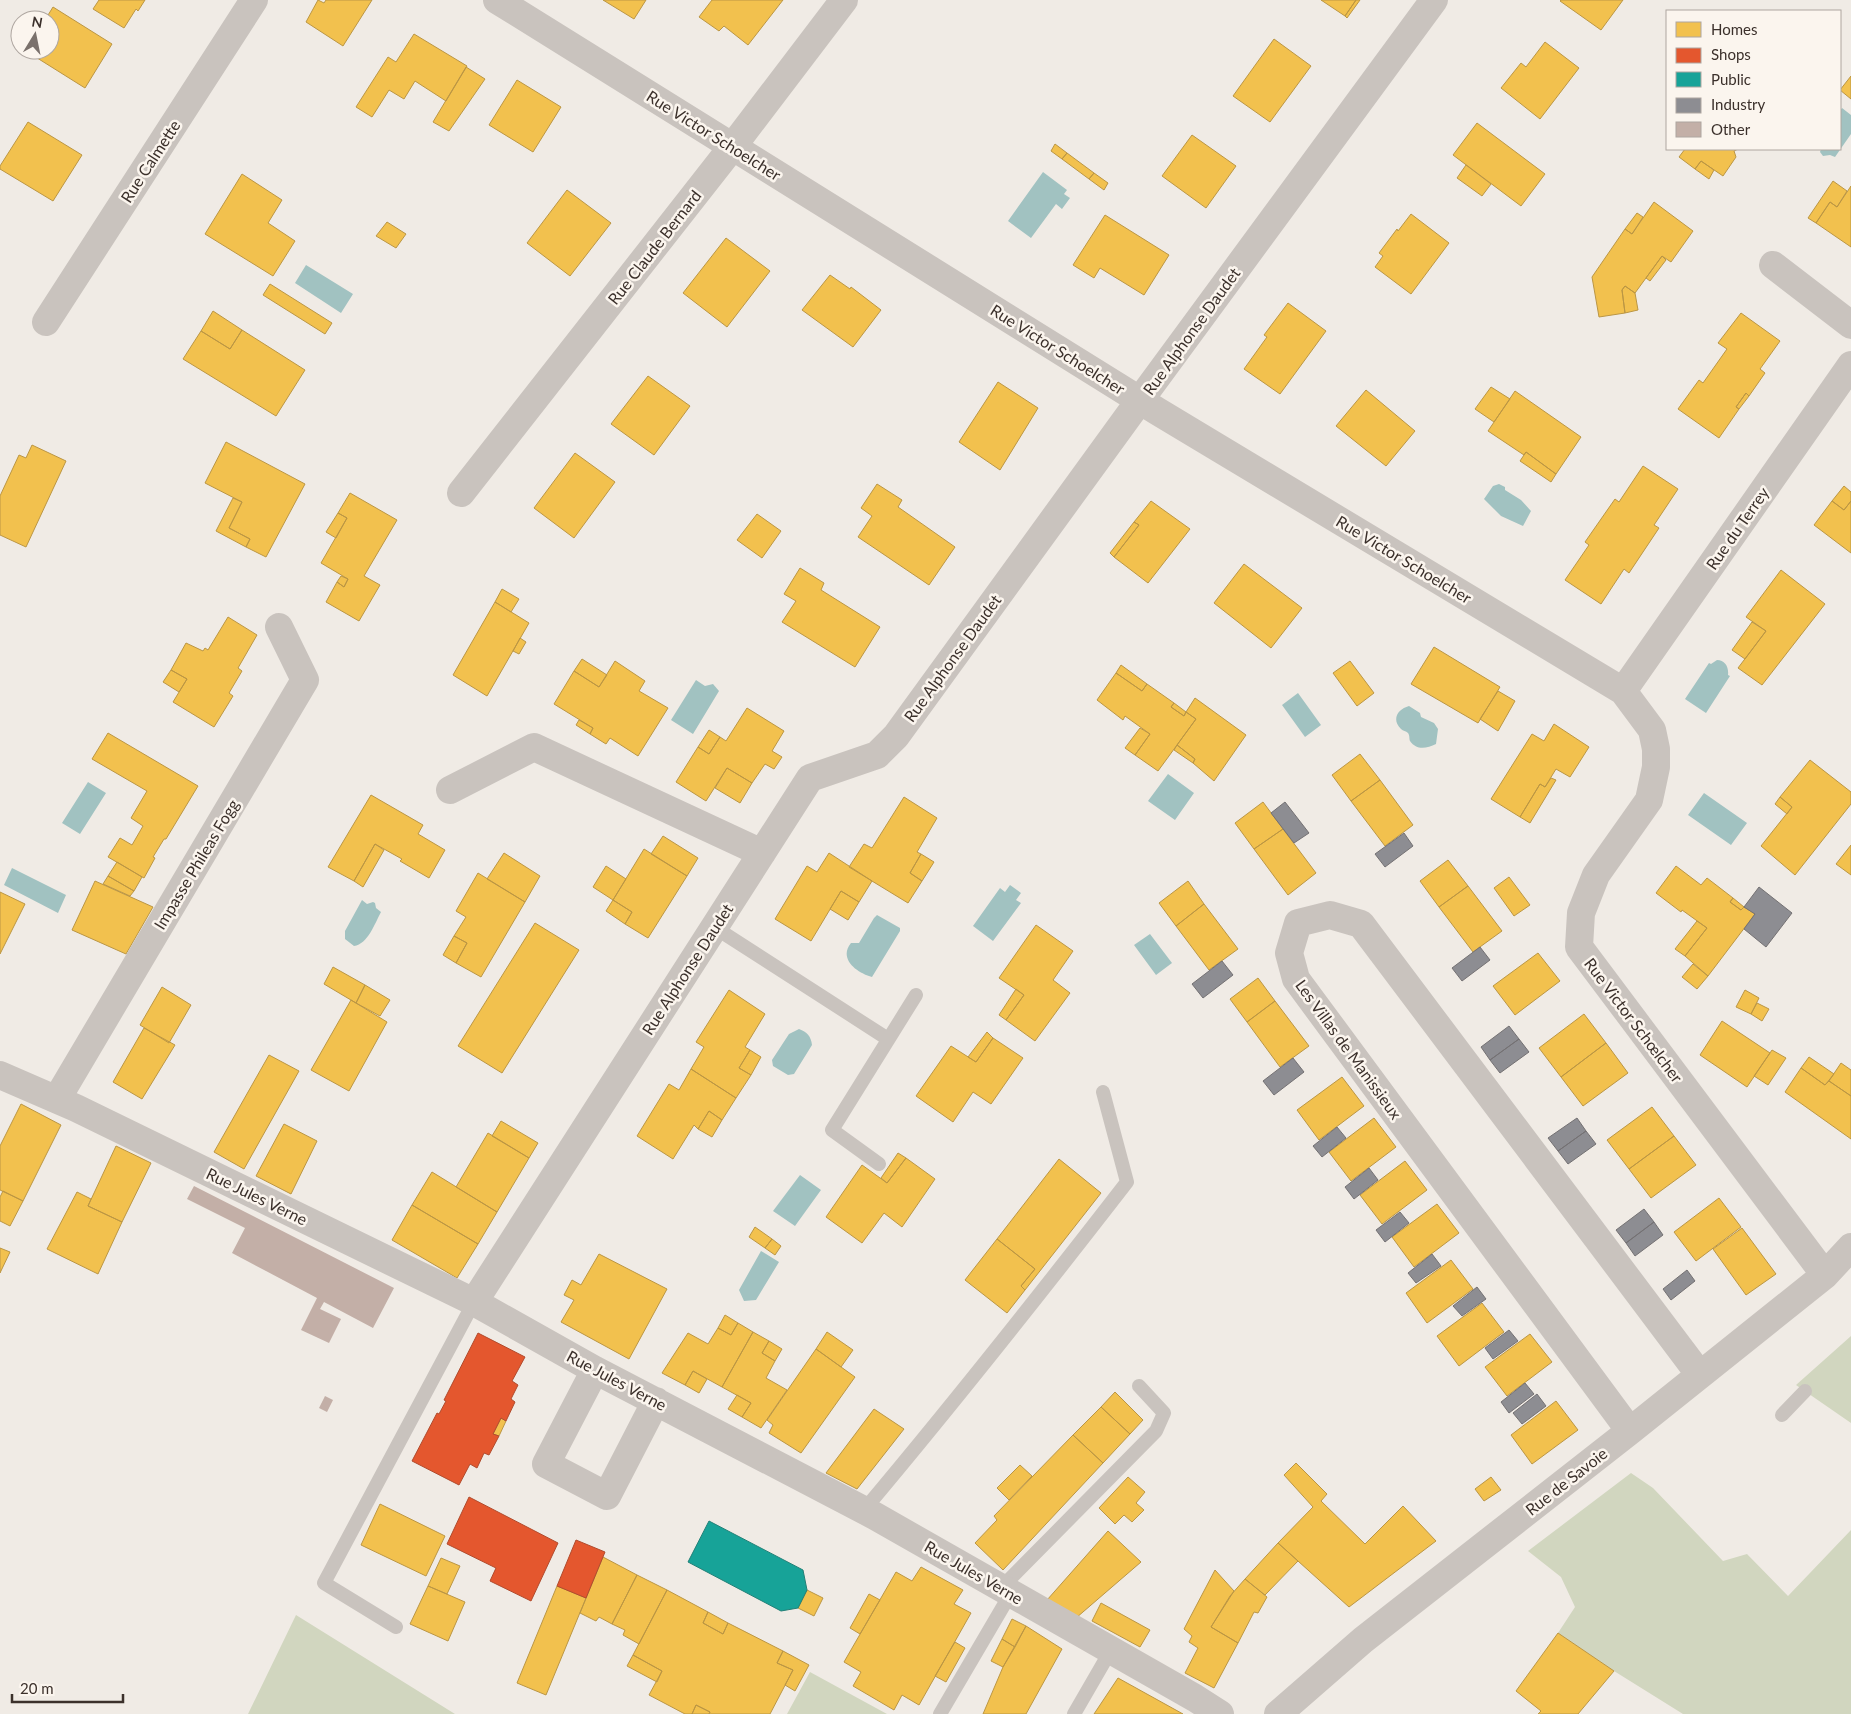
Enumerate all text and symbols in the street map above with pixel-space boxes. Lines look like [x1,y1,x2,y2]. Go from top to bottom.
north arrow [10,10,60,60]
legend [1666,10,1841,150]
text: N [31,12,44,31]
text: Homes [1711,20,1757,38]
text: Shops [1711,45,1751,63]
text: Public [1711,70,1751,88]
street label: Rue Victor Schoelcher [643,86,785,184]
text: Industry [1711,95,1766,113]
street label: Rue Calmette [116,116,184,206]
text: Other [1711,120,1751,138]
street label: Rue Claude Bernard [603,186,705,308]
street label: Rue Alphonse Daudet [1138,264,1244,398]
street label: Rue Victor Schoelcher [987,300,1129,398]
street label: Rue du Terrey [1702,482,1773,573]
street label: Rue Victor Schoelcher [1333,511,1475,607]
street label: Rue Alphonse Daudet [899,591,1005,725]
street label: Impasse Phileas Fogg [150,796,242,932]
street label: Rue Alphonse Daudet [638,900,737,1038]
street label: Rue Victor Schœlcher [1581,954,1687,1086]
street label: Les Villas de Manissieux [1292,976,1406,1122]
street label: Rue Jules Verne [203,1163,311,1229]
street label: Rue Jules Verne [564,1346,670,1414]
street label: Rue de Savoie [1521,1443,1611,1519]
street label: Rue Jules Verne [922,1536,1026,1608]
scale bar [12,1672,124,1704]
text: 20 m [20,1679,54,1697]

